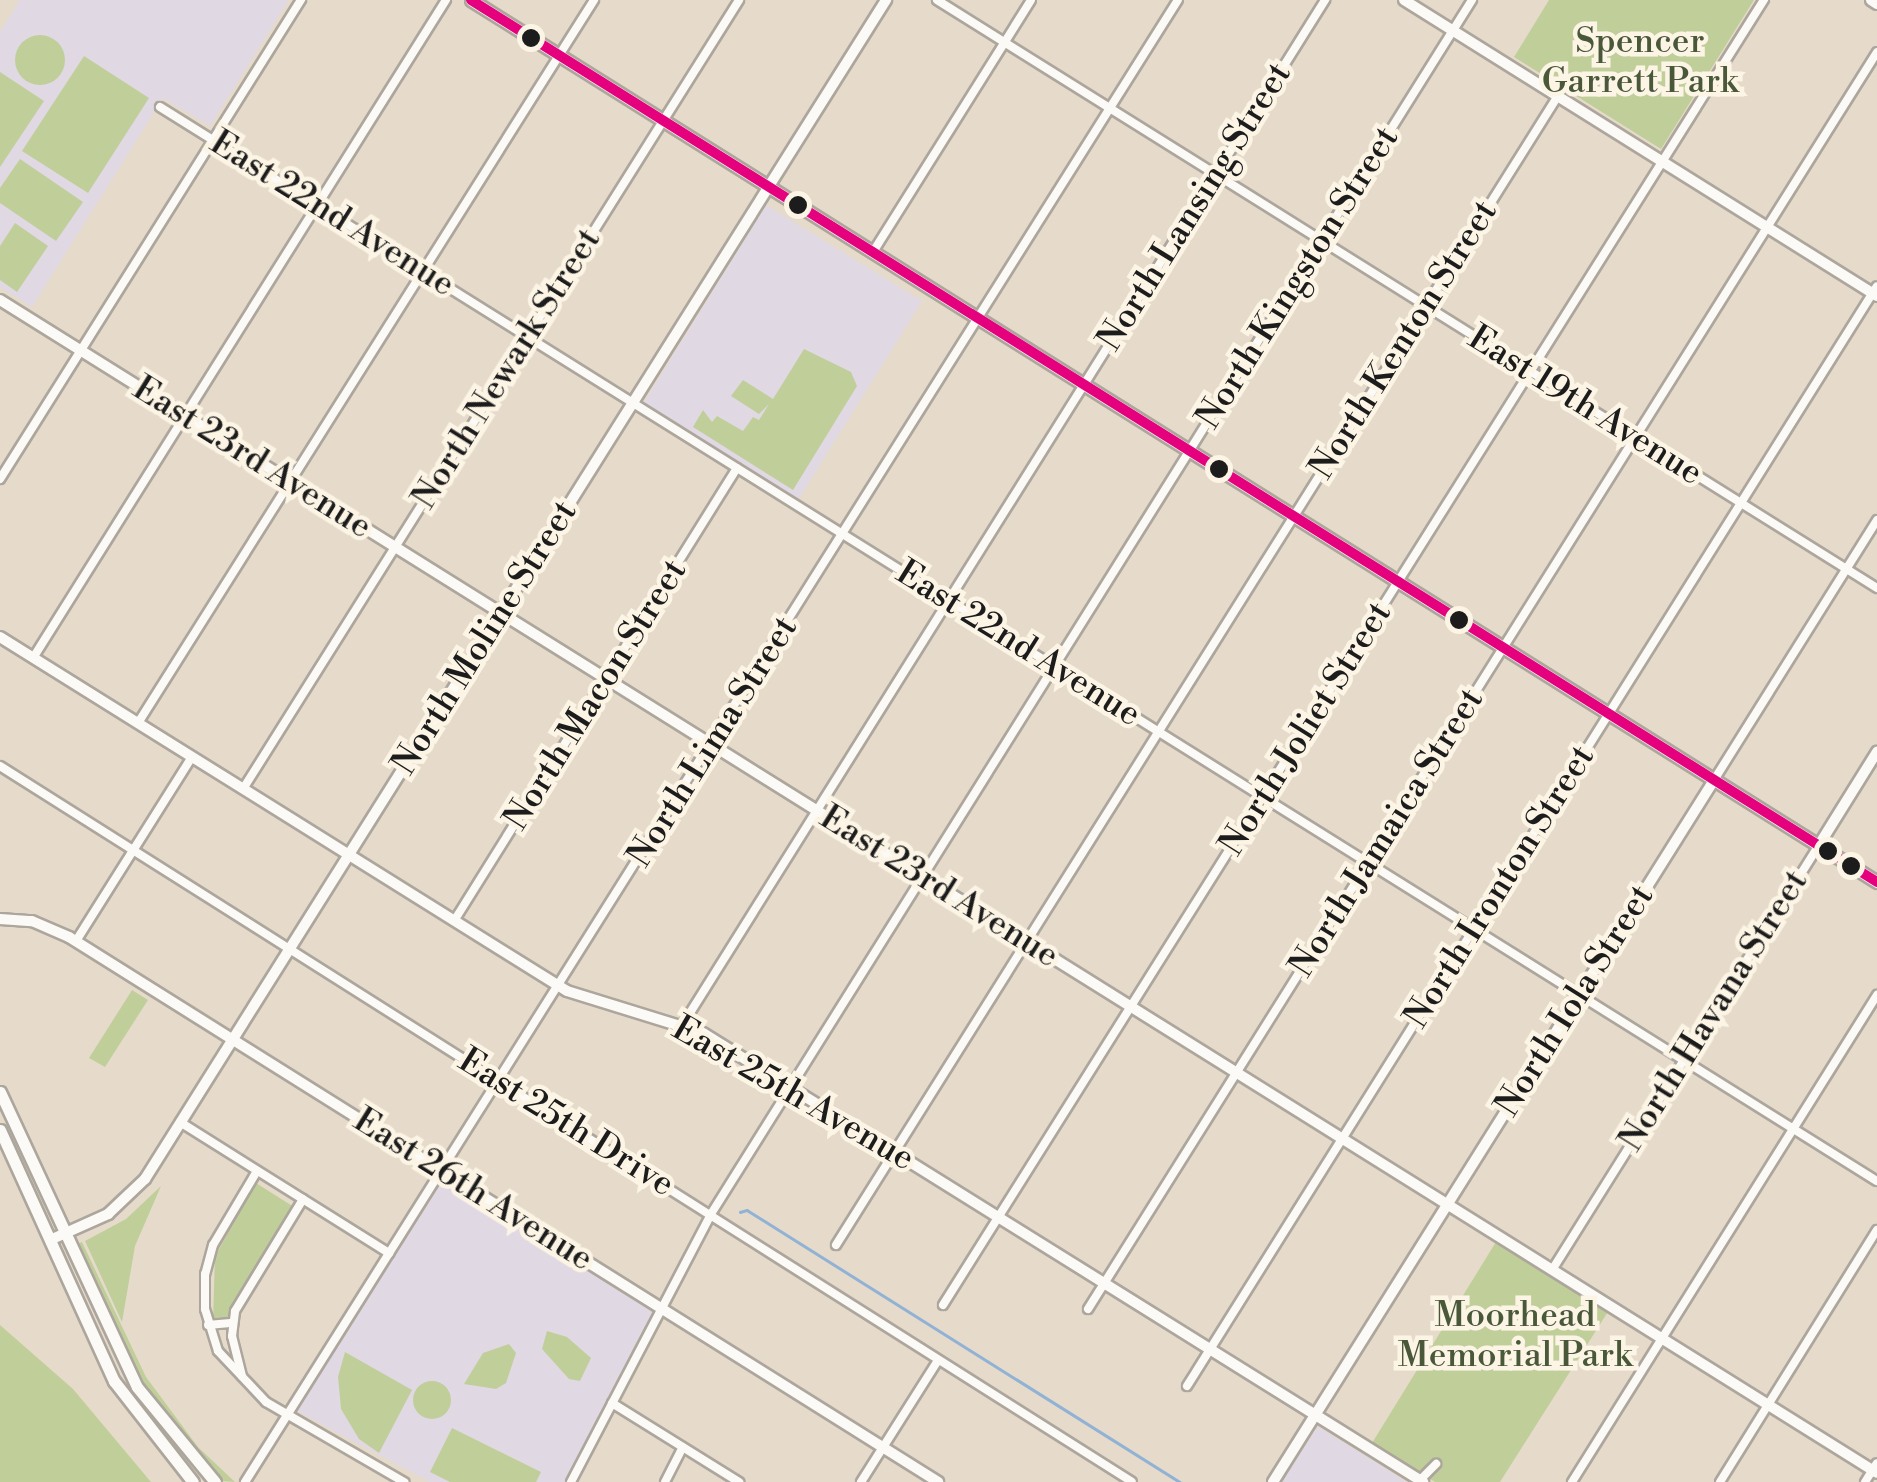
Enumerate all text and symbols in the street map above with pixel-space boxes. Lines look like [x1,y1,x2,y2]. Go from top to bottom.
park label: Spencer Garrett Park [1542,21,1738,103]
unlabelled marker [521,28,541,48]
street label: North Lansing Street [1089,55,1301,359]
street label: North Kingston Street [1188,119,1408,437]
street label: East 22nd Avenue [202,122,462,306]
street label: North Kenton Street [1301,193,1507,487]
unlabelled marker [788,195,808,215]
street label: North Newark Street [404,221,610,517]
street label: East 19th Avenue [1460,317,1710,495]
street label: East 23rd Avenue [125,368,379,548]
unlabelled marker [1209,459,1229,479]
street label: North Moline Street [384,493,586,783]
street label: North Macon Street [496,552,696,838]
street label: East 22nd Avenue [888,552,1148,736]
street label: North Joliet Street [1211,594,1401,864]
street label: North Lima Street [619,609,807,875]
unlabelled marker [1449,610,1469,630]
street label: North Jamaica Street [1281,681,1493,985]
street label: North Ironton Street [1396,738,1604,1036]
street label: East 23rd Avenue [812,797,1066,977]
unlabelled marker [1818,841,1838,861]
unlabelled marker [1841,856,1861,876]
street label: North Havana Street [1610,863,1818,1159]
street label: North Iola Street [1487,877,1663,1125]
street label: East 25th Avenue [664,1008,922,1180]
street label: East 25th Drive [450,1040,682,1206]
street label: East 26th Avenue [345,1099,601,1281]
park label: Moorhead Memorial Park [1398,1295,1632,1377]

